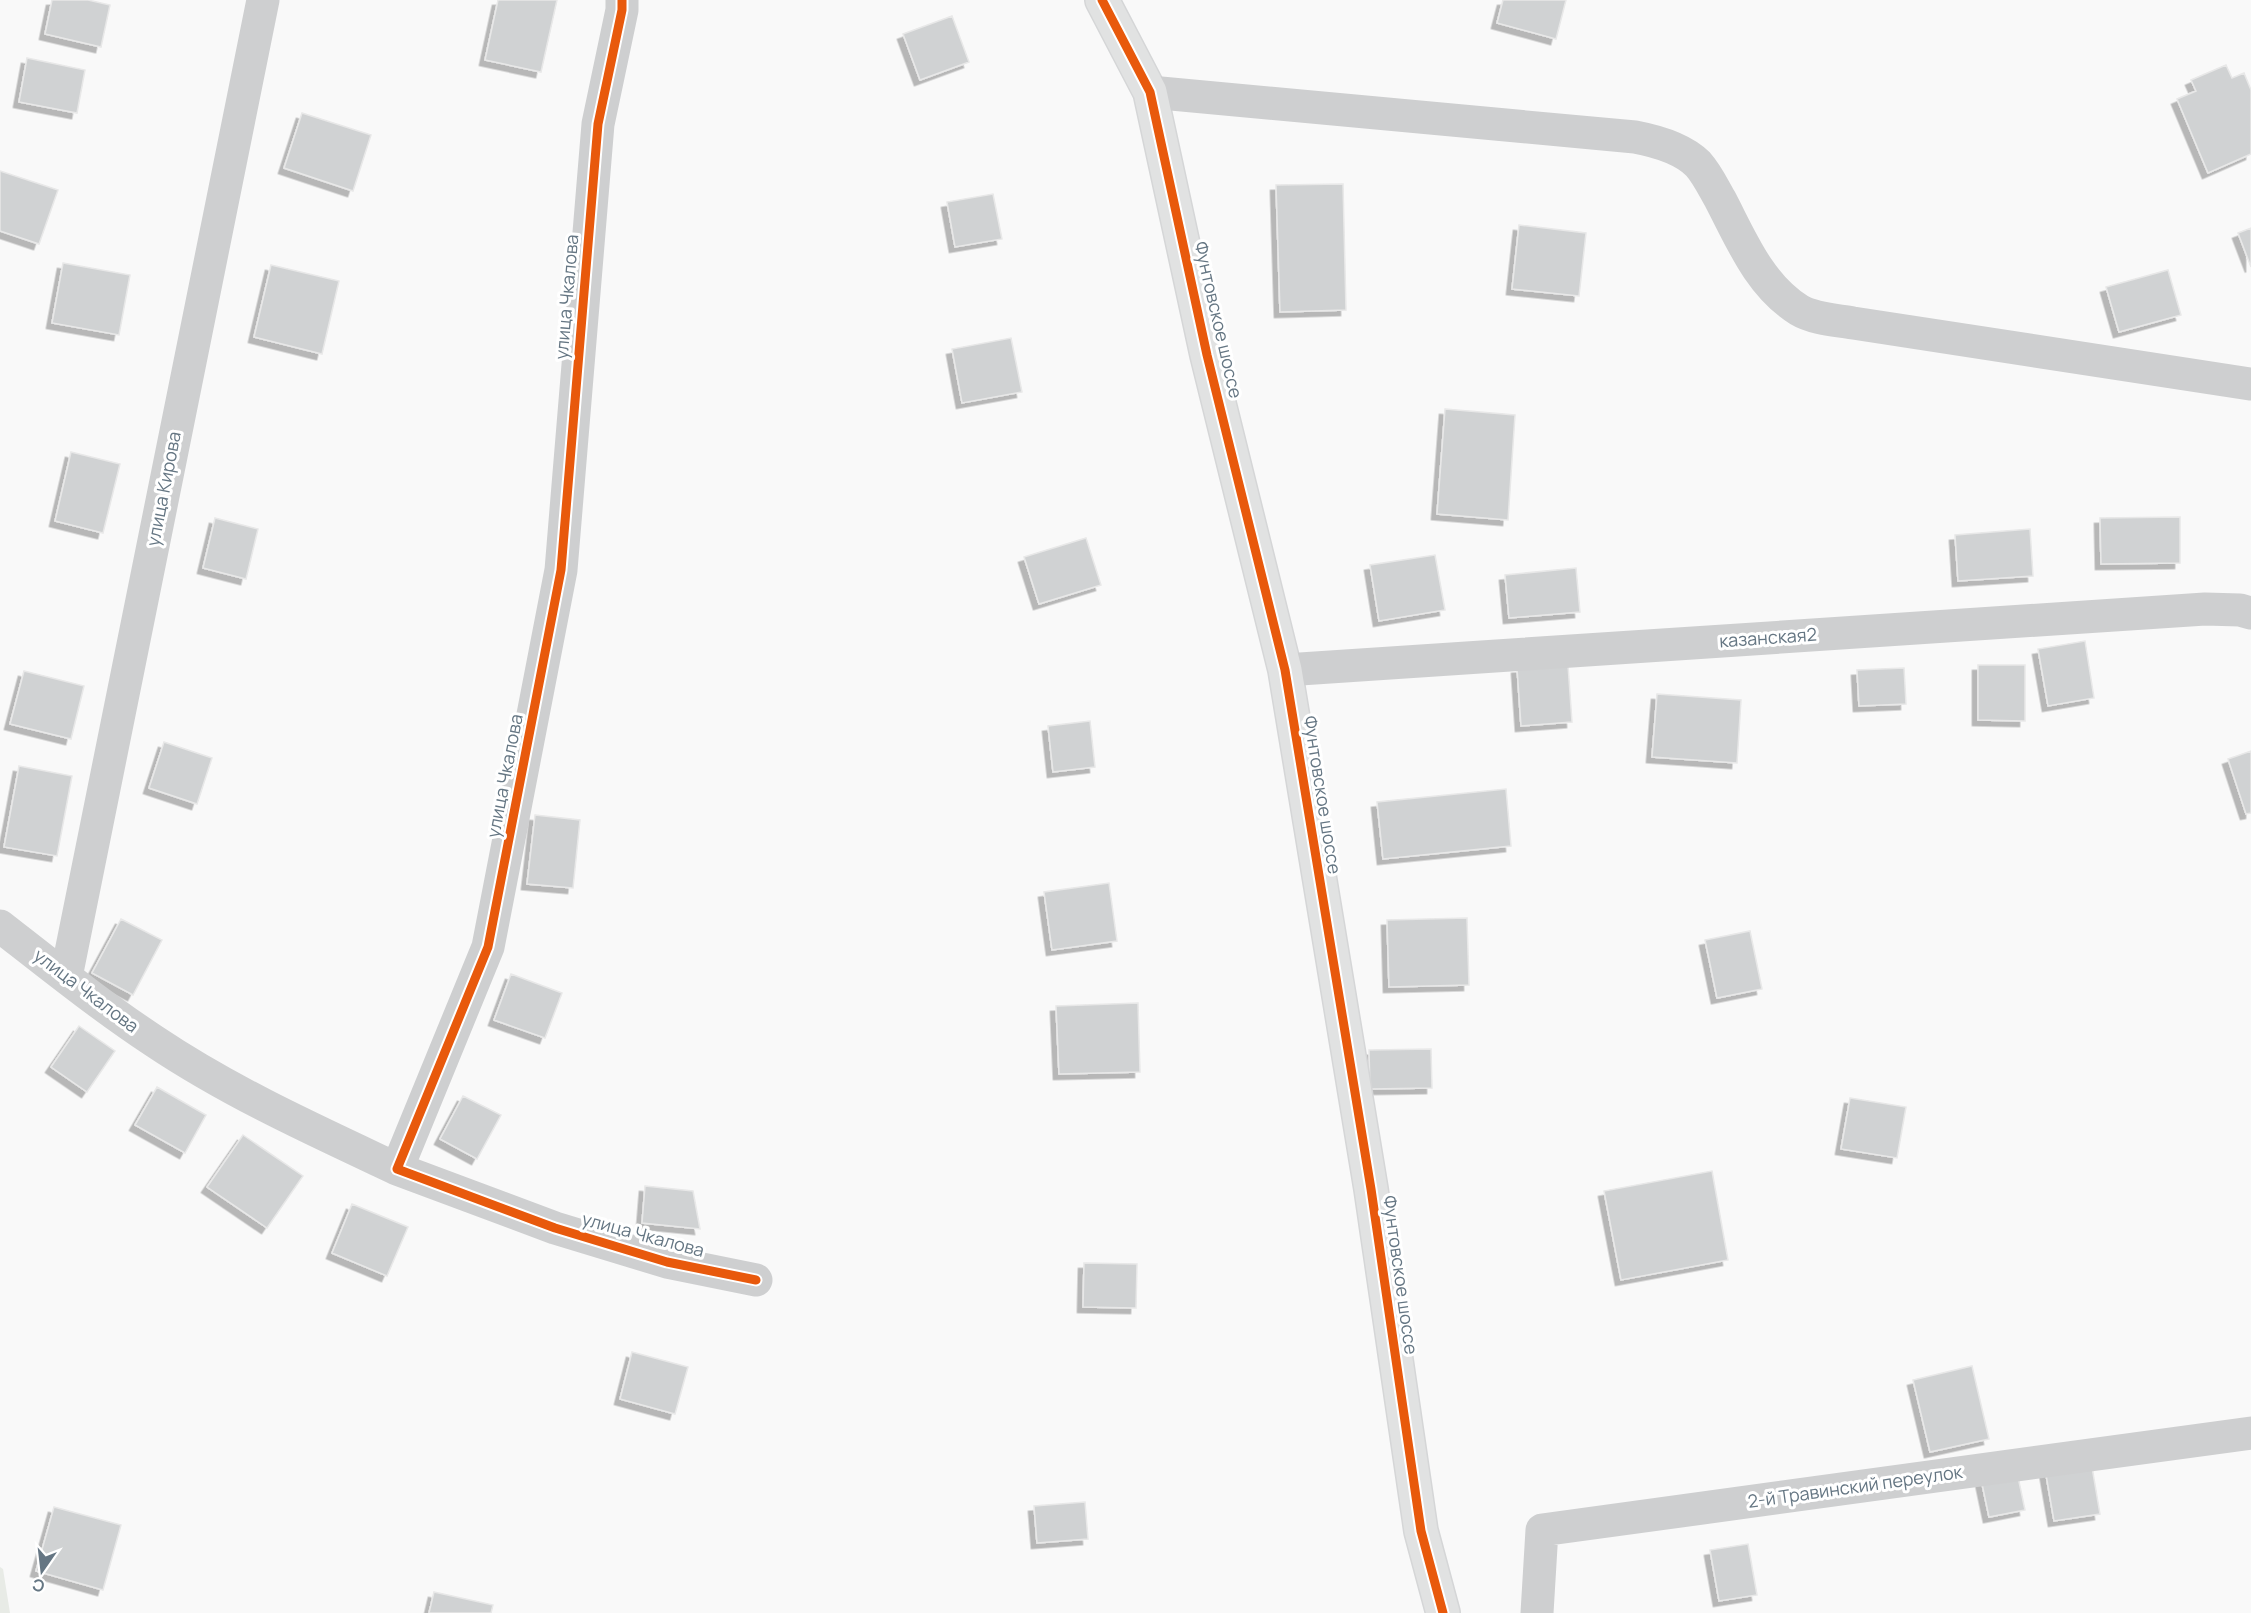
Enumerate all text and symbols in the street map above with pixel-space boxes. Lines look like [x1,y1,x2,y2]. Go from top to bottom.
street label: улица Чкалова [549,233,583,361]
street label: Фунтовское шоссе [1189,239,1249,400]
street label: улица Кирова [140,429,186,548]
street label: казанская2 [1718,622,1818,652]
street label: улица Чкалова [480,712,528,840]
street label: Фунтовское шоссе [1299,714,1347,876]
street label: улица Чкалова [29,943,144,1038]
street label: Фунтовское шоссе [1378,1194,1424,1356]
street label: улица Чкалова [579,1206,707,1262]
street label: 2-й Травинский переулок [1746,1459,1965,1513]
north arrow [12,1541,72,1601]
text: С [30,1573,47,1598]

